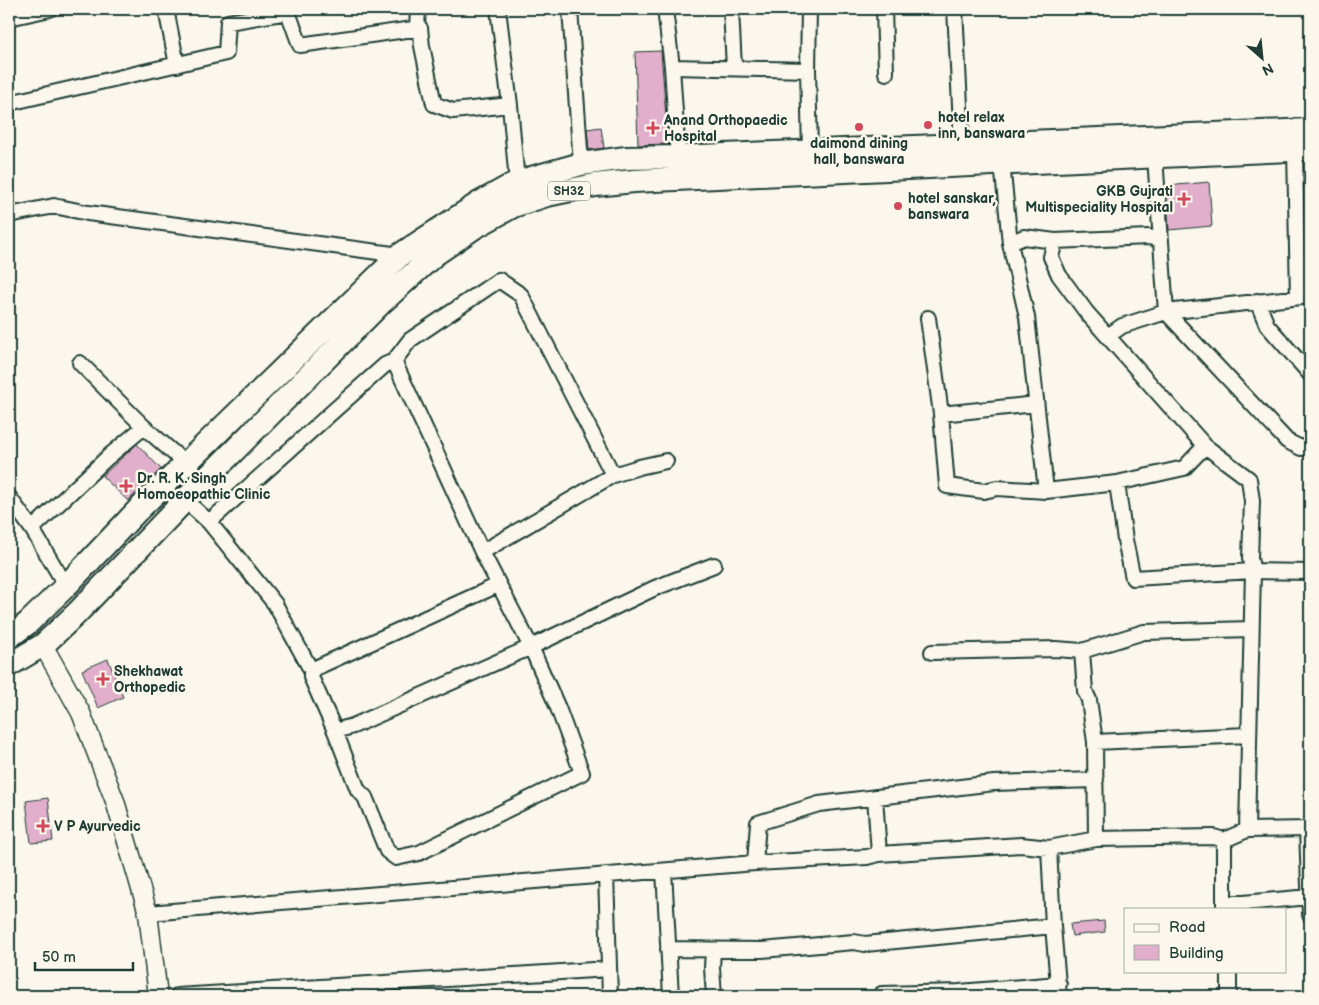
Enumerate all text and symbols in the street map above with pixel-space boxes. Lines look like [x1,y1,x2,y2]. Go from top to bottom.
north arrow [1236,32,1286,82]
text: N [1259,59,1276,79]
place label: hotel relax inn, banswara [938,109,1025,142]
place label: Anand Orthopaedic Hospital [663,112,788,145]
marker: hotel relax inn, banswara [922,119,934,131]
marker: Anand Orthopaedic Hospital [646,121,660,135]
marker: daimond dining hall, banswara [853,121,865,133]
place label: daimond dining hall, banswara [810,135,908,168]
road number: SH32 [548,182,590,200]
place label: GKB Gujrati Multispeciality Hospital [1025,183,1173,216]
place label: hotel sanskar, banswara [908,190,996,223]
marker: GKB Gujrati Multispeciality Hospital [1177,192,1191,206]
marker: hotel sanskar, banswara [892,200,904,212]
place label: Dr. R. K. Singh Homoeopathic Clinic [137,470,271,503]
marker: Dr. R. K. Singh Homoeopathic Clinic [119,479,133,493]
place label: Shekhawat Orthopedic [114,663,186,696]
marker: Shekhawat Orthopedic [96,672,110,686]
place label: V P Ayurvedic [54,818,141,835]
marker: V P Ayurvedic [36,819,50,833]
legend [1124,908,1286,972]
text: Road [1169,918,1205,937]
scale bar [35,940,132,972]
text: Building [1169,944,1224,963]
text: 50 m [42,948,76,967]

